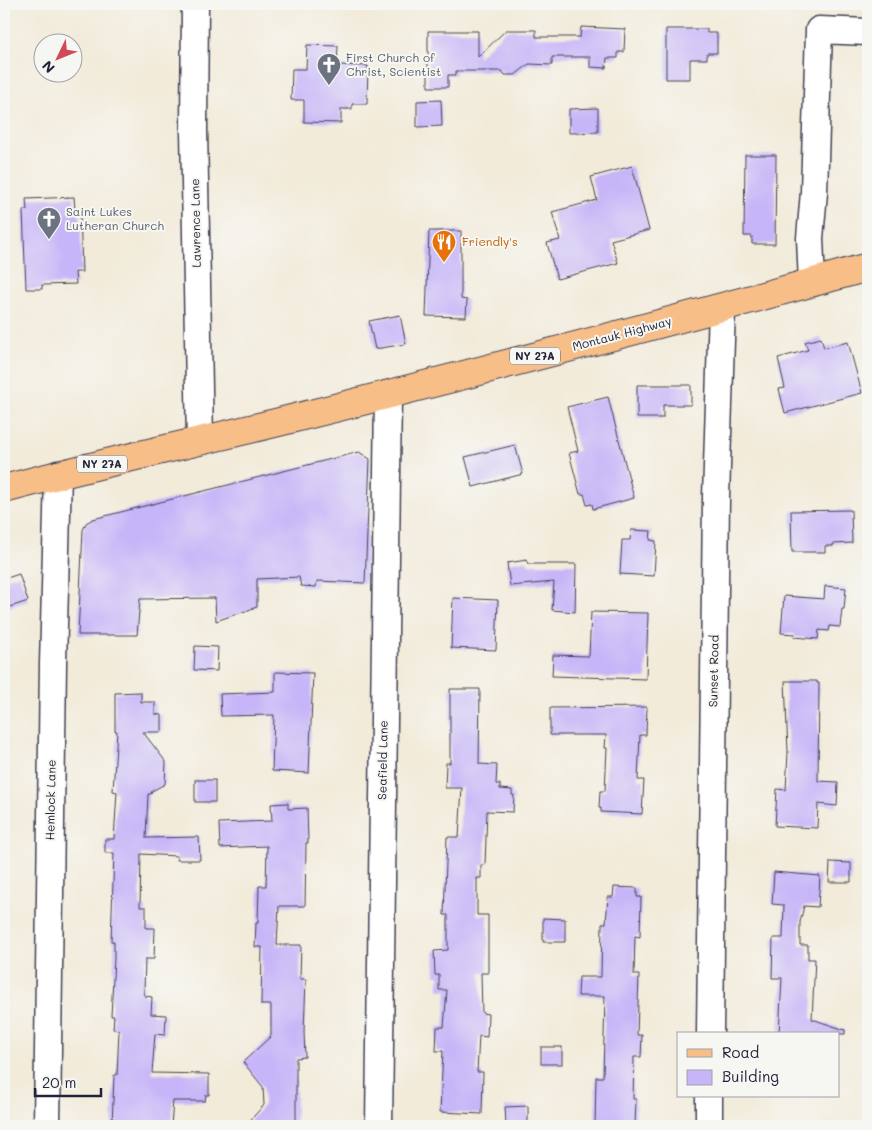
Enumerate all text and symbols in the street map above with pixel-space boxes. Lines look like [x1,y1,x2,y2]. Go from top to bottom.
north arrow [32,32,82,82]
place label: First Church of Christ, Scientist [346,49,441,79]
church icon: First Church of Christ, Scientist [316,52,342,86]
text: N [38,57,59,78]
street label: Lawrence Lane [186,178,204,268]
place label: Saint Lukes Lutheran Church [66,203,164,233]
church icon: Saint Lukes Lutheran Church [36,206,62,240]
restaurant icon: Friendly's [431,229,457,263]
place label: Friendly's [462,233,518,249]
street label: Montauk Highway [570,312,673,354]
road number: NY 27A [510,348,560,364]
road number: NY 27A [77,456,127,472]
street label: Sunset Road [704,634,722,707]
street label: Seafield Lane [373,720,391,800]
street label: Hemlock Lane [41,759,59,841]
legend [677,1032,840,1098]
text: Road [722,1042,759,1062]
scale bar [35,1065,101,1097]
text: Building [722,1066,779,1086]
text: 20 m [42,1072,76,1092]

